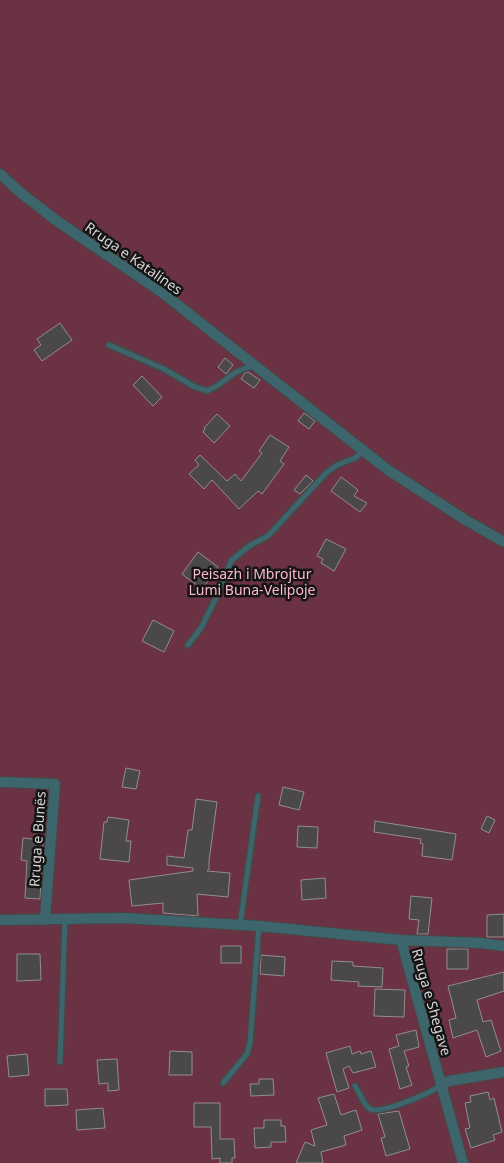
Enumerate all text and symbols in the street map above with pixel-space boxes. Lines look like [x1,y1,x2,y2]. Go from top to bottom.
street label: Rruga e Katalines [82,217,187,299]
park label: Peisazh i Mbrojtur Lumi Buna-Velipoje [189,564,316,599]
street label: Rruga e Bunës [24,790,50,887]
street label: Rruga e Shegave [408,946,456,1058]

